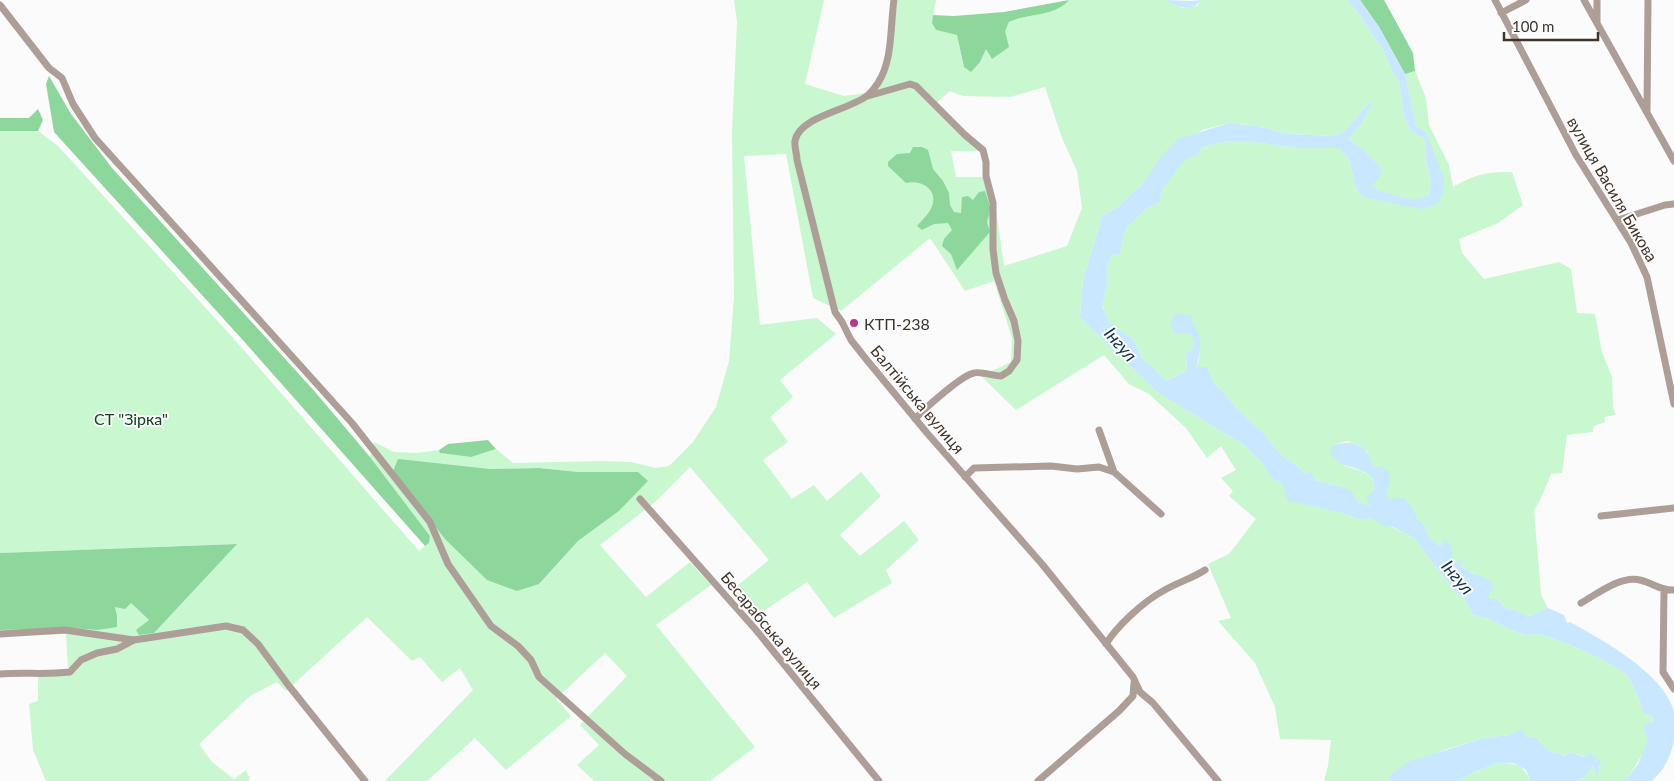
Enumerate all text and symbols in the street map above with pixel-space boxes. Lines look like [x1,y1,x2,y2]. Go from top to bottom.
scale bar [1504,10,1598,42]
text: 100 m [1512,17,1554,35]
street label: вулиця Василя Бикова [1564,113,1662,265]
place label: КТП-238 [864,314,930,333]
marker: КТП-238 [848,317,860,329]
water label: Інгул [1100,322,1142,366]
street label: Балтійська вулиця [867,341,969,457]
park label: СТ "Зірка" [94,409,168,428]
water label: Інгул [1437,555,1479,599]
street label: Бесарабська вулиця [717,568,827,692]

